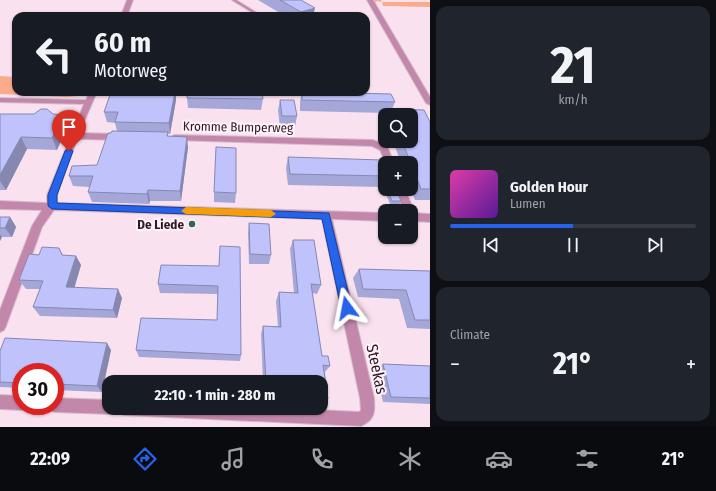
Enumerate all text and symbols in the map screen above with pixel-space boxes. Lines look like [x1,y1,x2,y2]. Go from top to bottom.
text: 60 m [94,26,151,59]
icon: left [28,28,80,80]
text: 21 [550,34,596,97]
text: Motorweg [94,60,167,82]
text: km/h [559,92,588,107]
map controls [378,108,418,244]
button: search [378,108,418,148]
pin [52,110,86,151]
icon: arrive [58,116,80,138]
street label: Kromme Bumperweg [183,119,294,135]
button: + [378,156,418,196]
text: Golden Hour [510,178,588,196]
text: Lumen [510,196,546,211]
button: − [378,204,418,244]
place label: De Liede [137,217,184,232]
marker: De Liede [187,219,197,229]
icon: previous [480,234,502,256]
icon: pause [562,234,584,256]
icon: next [644,234,666,256]
position arrow [326,287,368,329]
text: Climate [450,327,490,342]
street label: Steekas [362,342,392,396]
text: 21° [553,346,593,382]
text: − [450,351,460,378]
text: + [686,351,696,378]
speed limit sign: 30 [12,363,64,415]
text: 22:10 · 1 min · 280 m [155,386,275,404]
icon: directions [131,445,159,473]
icon: music [219,445,247,473]
icon: phone [308,445,336,473]
icon: climate [396,445,424,473]
icon: car [485,445,513,473]
icon: filters [573,445,601,473]
text: 22:09 [30,448,70,470]
text: 21° [662,448,686,470]

